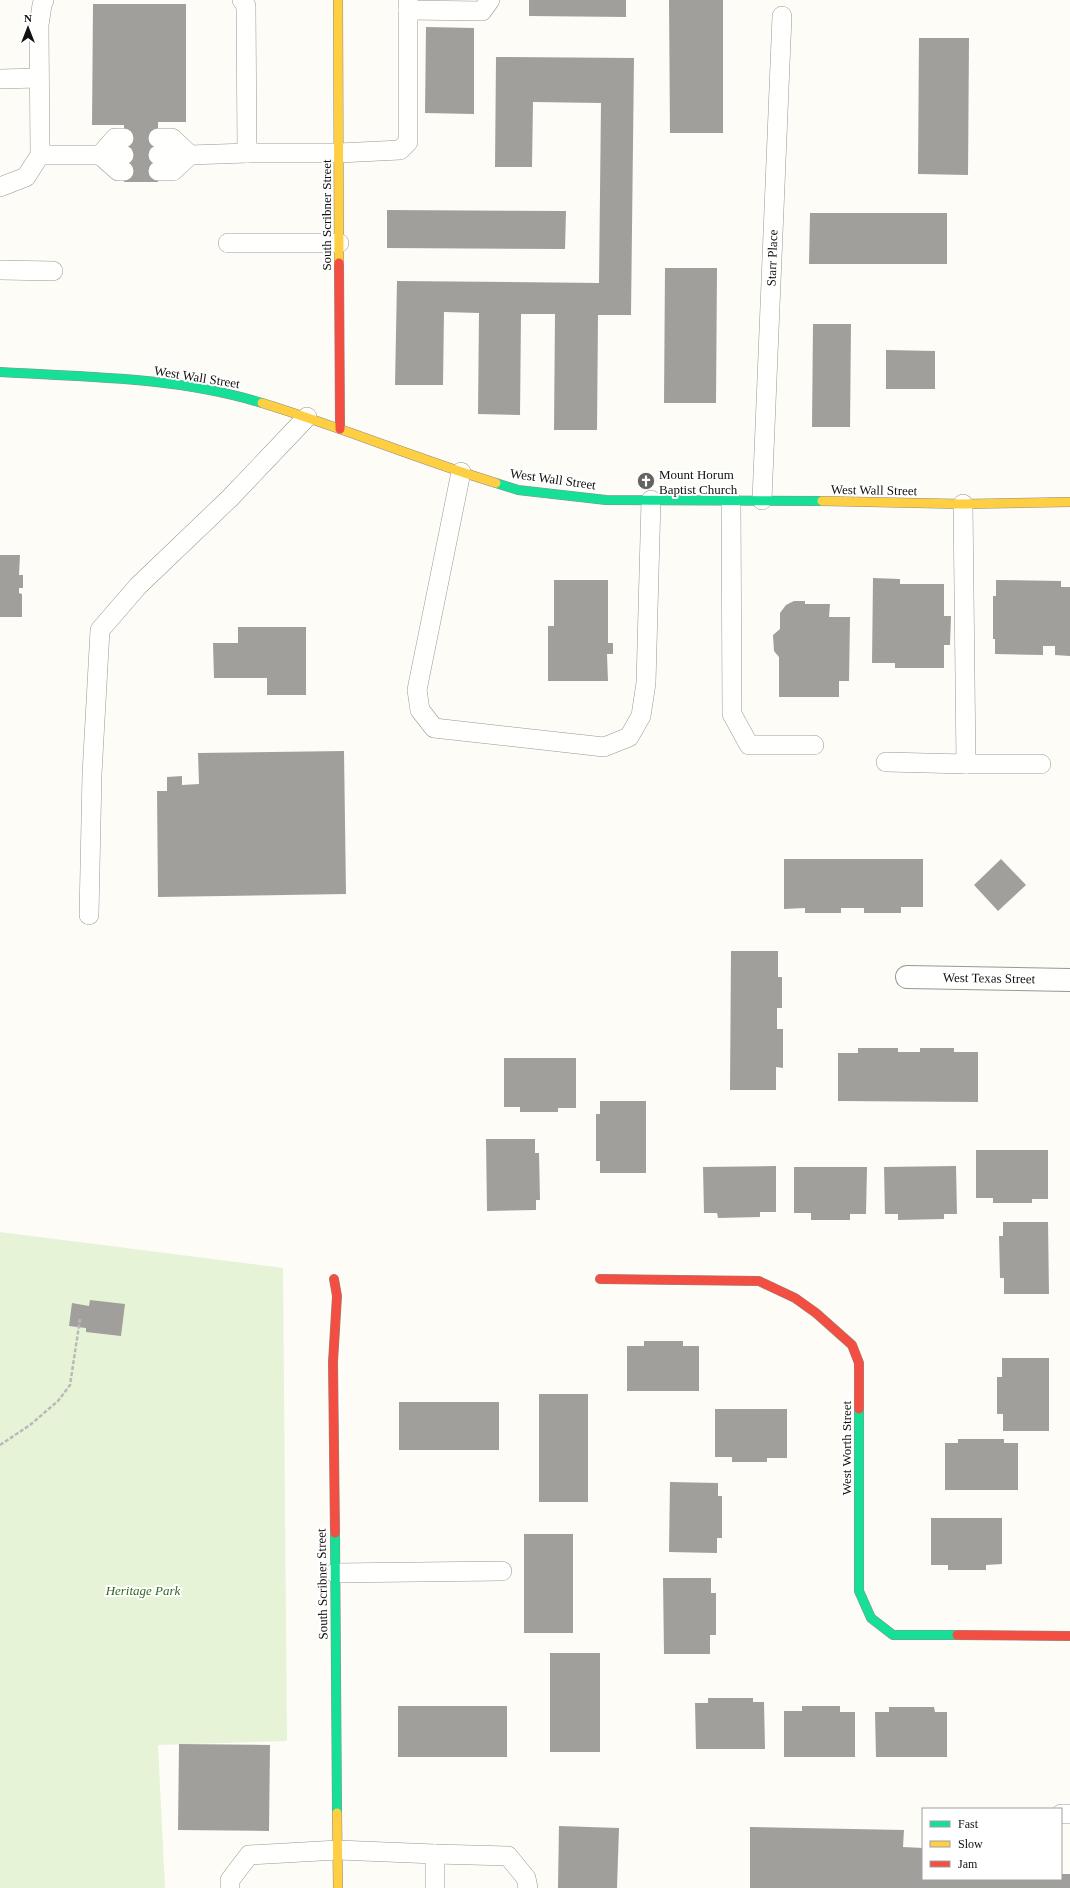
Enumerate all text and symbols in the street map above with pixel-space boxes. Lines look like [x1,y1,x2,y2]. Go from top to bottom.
north arrow [8,8,48,48]
text: N [24,12,32,24]
street label: South Scribner Street [319,159,334,271]
street label: Starr Place [764,229,780,287]
street label: West Wall Street [153,363,241,391]
street label: West Wall Street [509,466,597,492]
place label: Mount Horum Baptist Church [659,467,738,497]
church icon: Mount Horum Baptist Church [636,471,656,491]
street label: West Wall Street [831,482,918,498]
street label: West Texas Street [943,970,1036,986]
street label: West Worth Street [839,1400,854,1495]
street label: South Scribner Street [314,1528,330,1640]
park label: Heritage Park [105,1583,181,1598]
legend [922,1808,1062,1880]
text: Fast [958,1817,979,1831]
text: Slow [958,1837,983,1851]
text: Jam [958,1857,978,1871]

